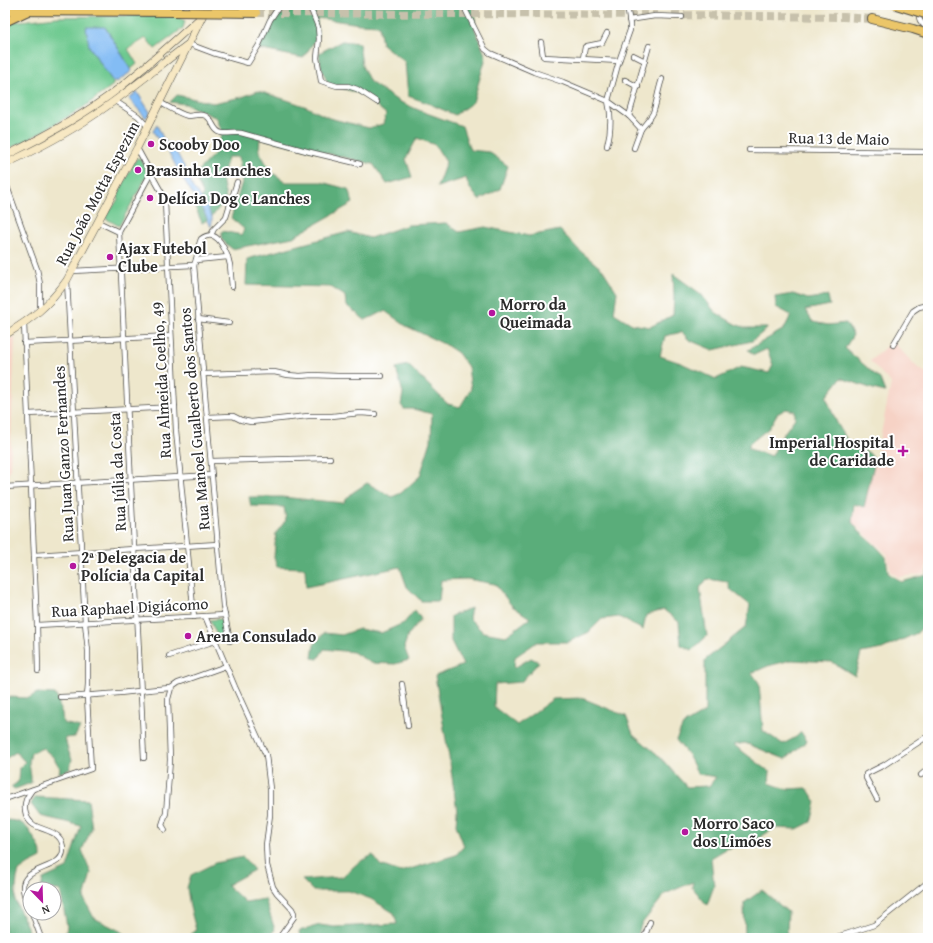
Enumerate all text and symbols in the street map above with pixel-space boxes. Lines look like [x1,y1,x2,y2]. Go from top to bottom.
street label: Rua João Motta Espezim [49,117,145,269]
street label: Rua 13 de Maio [788,125,890,151]
place label: Scooby Doo [159,132,240,156]
marker: Scooby Doo [146,139,156,149]
place label: Brasinha Lanches [146,158,271,182]
marker: Brasinha Lanches [133,165,143,175]
place label: Delícia Dog e Lanches [158,186,310,210]
marker: Delícia Dog e Lanches [145,193,155,203]
place label: Ajax Futebol Clube [118,236,207,278]
marker: Ajax Futebol Clube [105,252,115,262]
place label: Morro da Queimada [500,292,572,334]
street label: Rua Almeida Coelho, 49 [145,301,177,459]
street label: Rua Manoel Gualberto dos Santos [172,307,216,531]
marker: Morro da Queimada [487,308,497,318]
street label: Rua Juan Ganzo Fernandes [46,365,80,543]
street label: Rua Júlia da Costa [102,412,132,532]
place label: Imperial Hospital de Caridade [769,430,894,472]
marker: Imperial Hospital de Caridade [897,445,909,457]
place label: 2ª Delegacia de Polícia da Capital [81,545,204,587]
marker: 2ª Delegacia de Polícia da Capital [68,561,78,571]
street label: Rua Raphael Digiácomo [51,591,209,623]
place label: Arena Consulado [196,624,317,648]
marker: Arena Consulado [183,631,193,641]
place label: Morro Saco dos Limões [693,811,775,853]
marker: Morro Saco dos Limões [680,827,690,837]
north arrow [22,881,62,921]
text: N [39,901,52,919]

